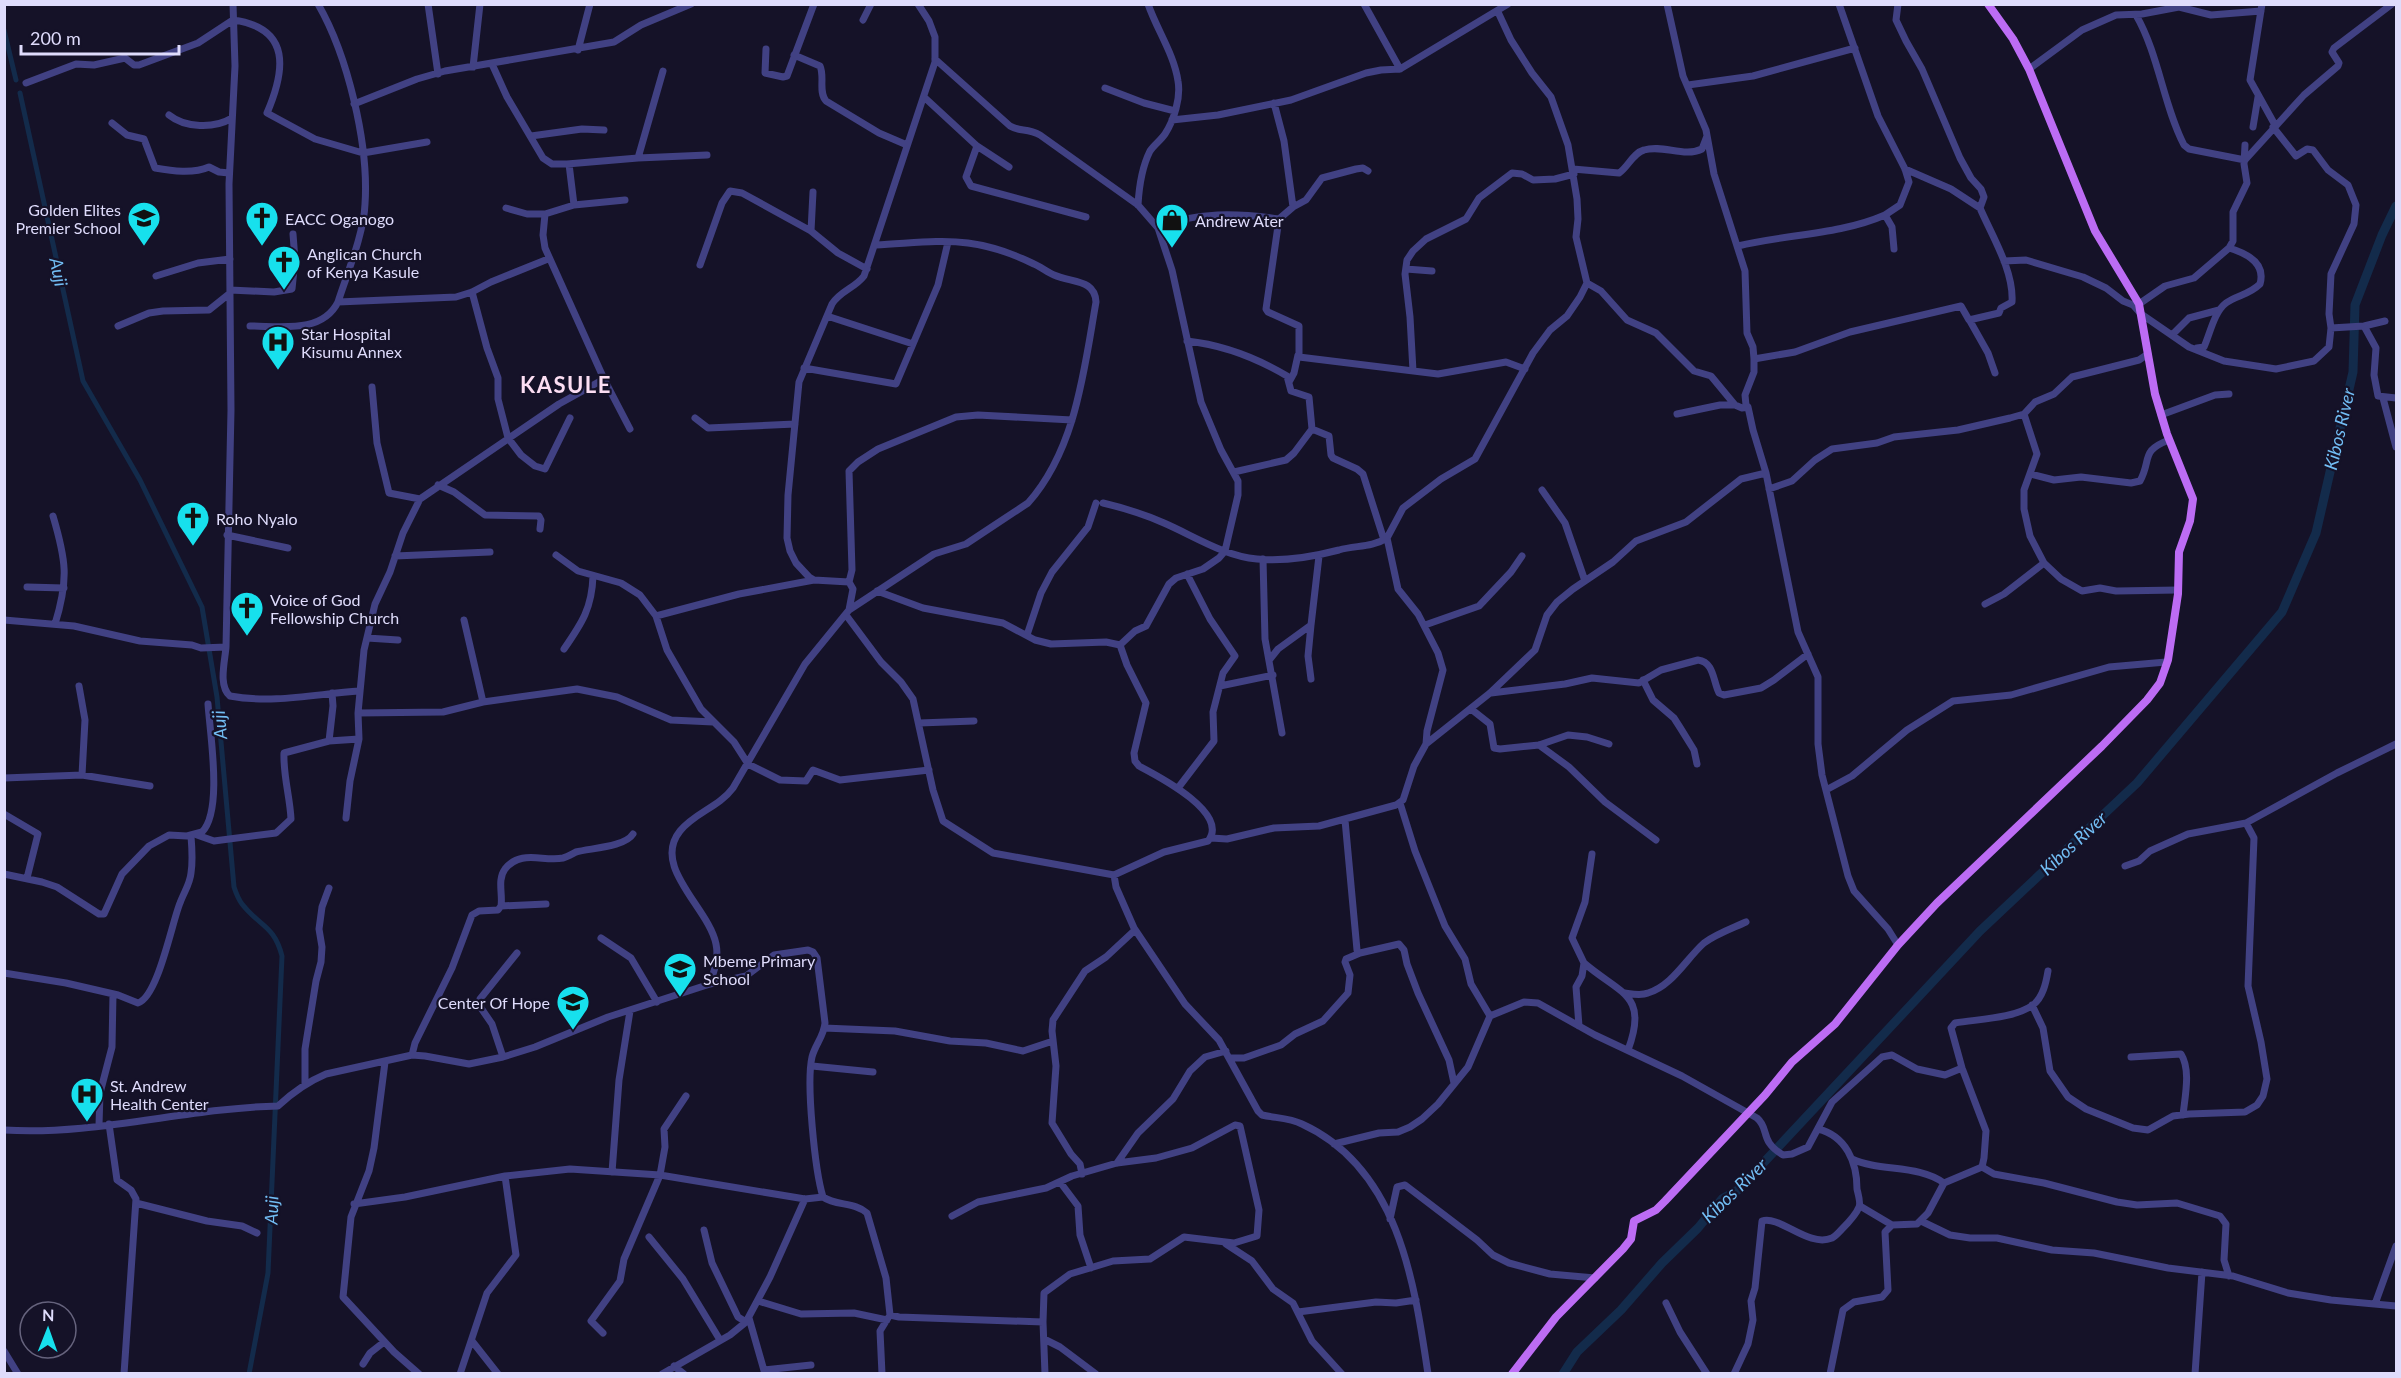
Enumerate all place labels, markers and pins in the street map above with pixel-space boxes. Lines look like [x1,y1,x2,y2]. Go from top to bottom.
place label: Golden Elites Premier School [15,200,121,237]
school or university icon: Golden Elites Premier School [126,200,162,247]
church icon: EACC Oganogo [244,200,280,247]
shop icon: Andrew Ater [1154,202,1190,249]
place label: EACC Oganogo [285,209,394,228]
place label: Andrew Ater [1195,211,1284,230]
church icon: Anglican Church of Kenya Kasule [266,244,302,291]
place label: Anglican Church of Kenya Kasule [307,244,422,281]
hospital icon: Star Hospital Kisumu Annex [260,324,296,371]
place label: Star Hospital Kisumu Annex [301,324,402,361]
church icon: Roho Nyalo [175,500,211,547]
place label: Roho Nyalo [216,509,298,528]
church icon: Voice of God Fellowship Church [229,590,265,637]
place label: Voice of God Fellowship Church [270,590,399,627]
school or university icon: Mbeme Primary School [662,951,698,998]
place label: Mbeme Primary School [703,951,816,988]
school or university icon: Center Of Hope [555,984,591,1031]
place label: Center Of Hope [438,993,550,1012]
hospital icon: St. Andrew Health Center [69,1076,105,1123]
place label: St. Andrew Health Center [110,1076,209,1113]

